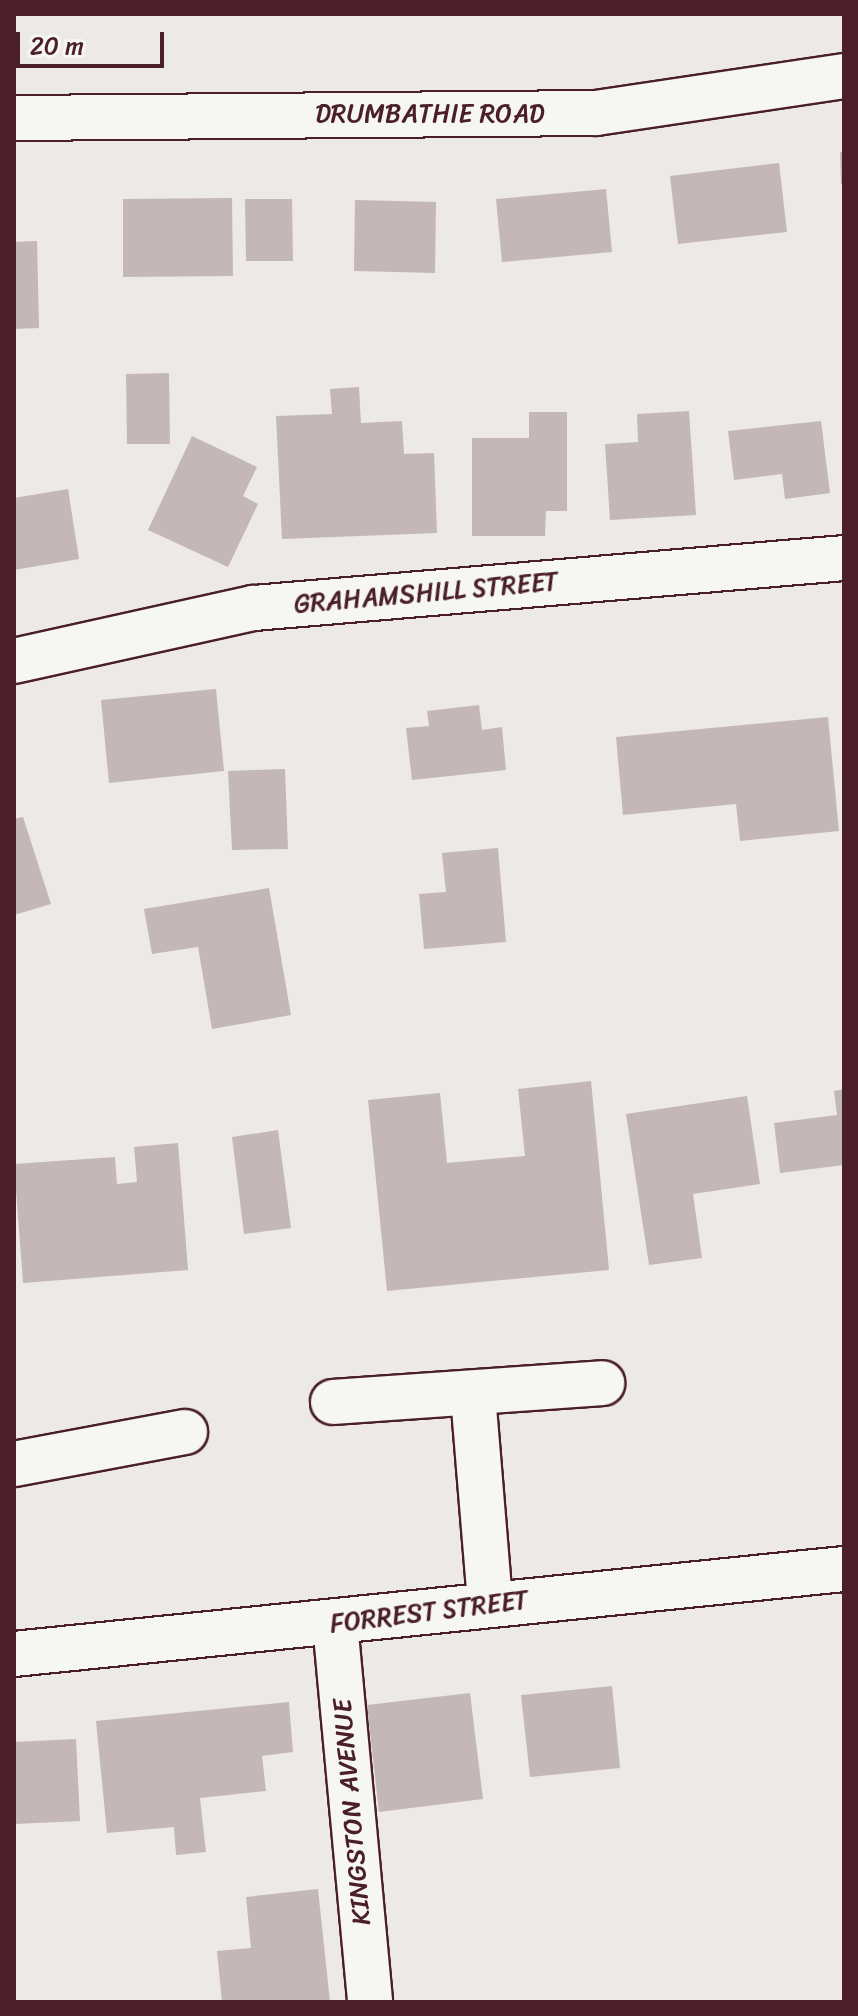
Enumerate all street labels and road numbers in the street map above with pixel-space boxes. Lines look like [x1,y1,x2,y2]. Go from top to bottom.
street label: DRUMBATHIE ROAD [315,98,545,130]
street label: GRAHAMSHILL STREET [291,566,561,620]
street label: FORREST STREET [327,1584,531,1640]
street label: KINGSTON AVENUE [326,1697,378,1927]

